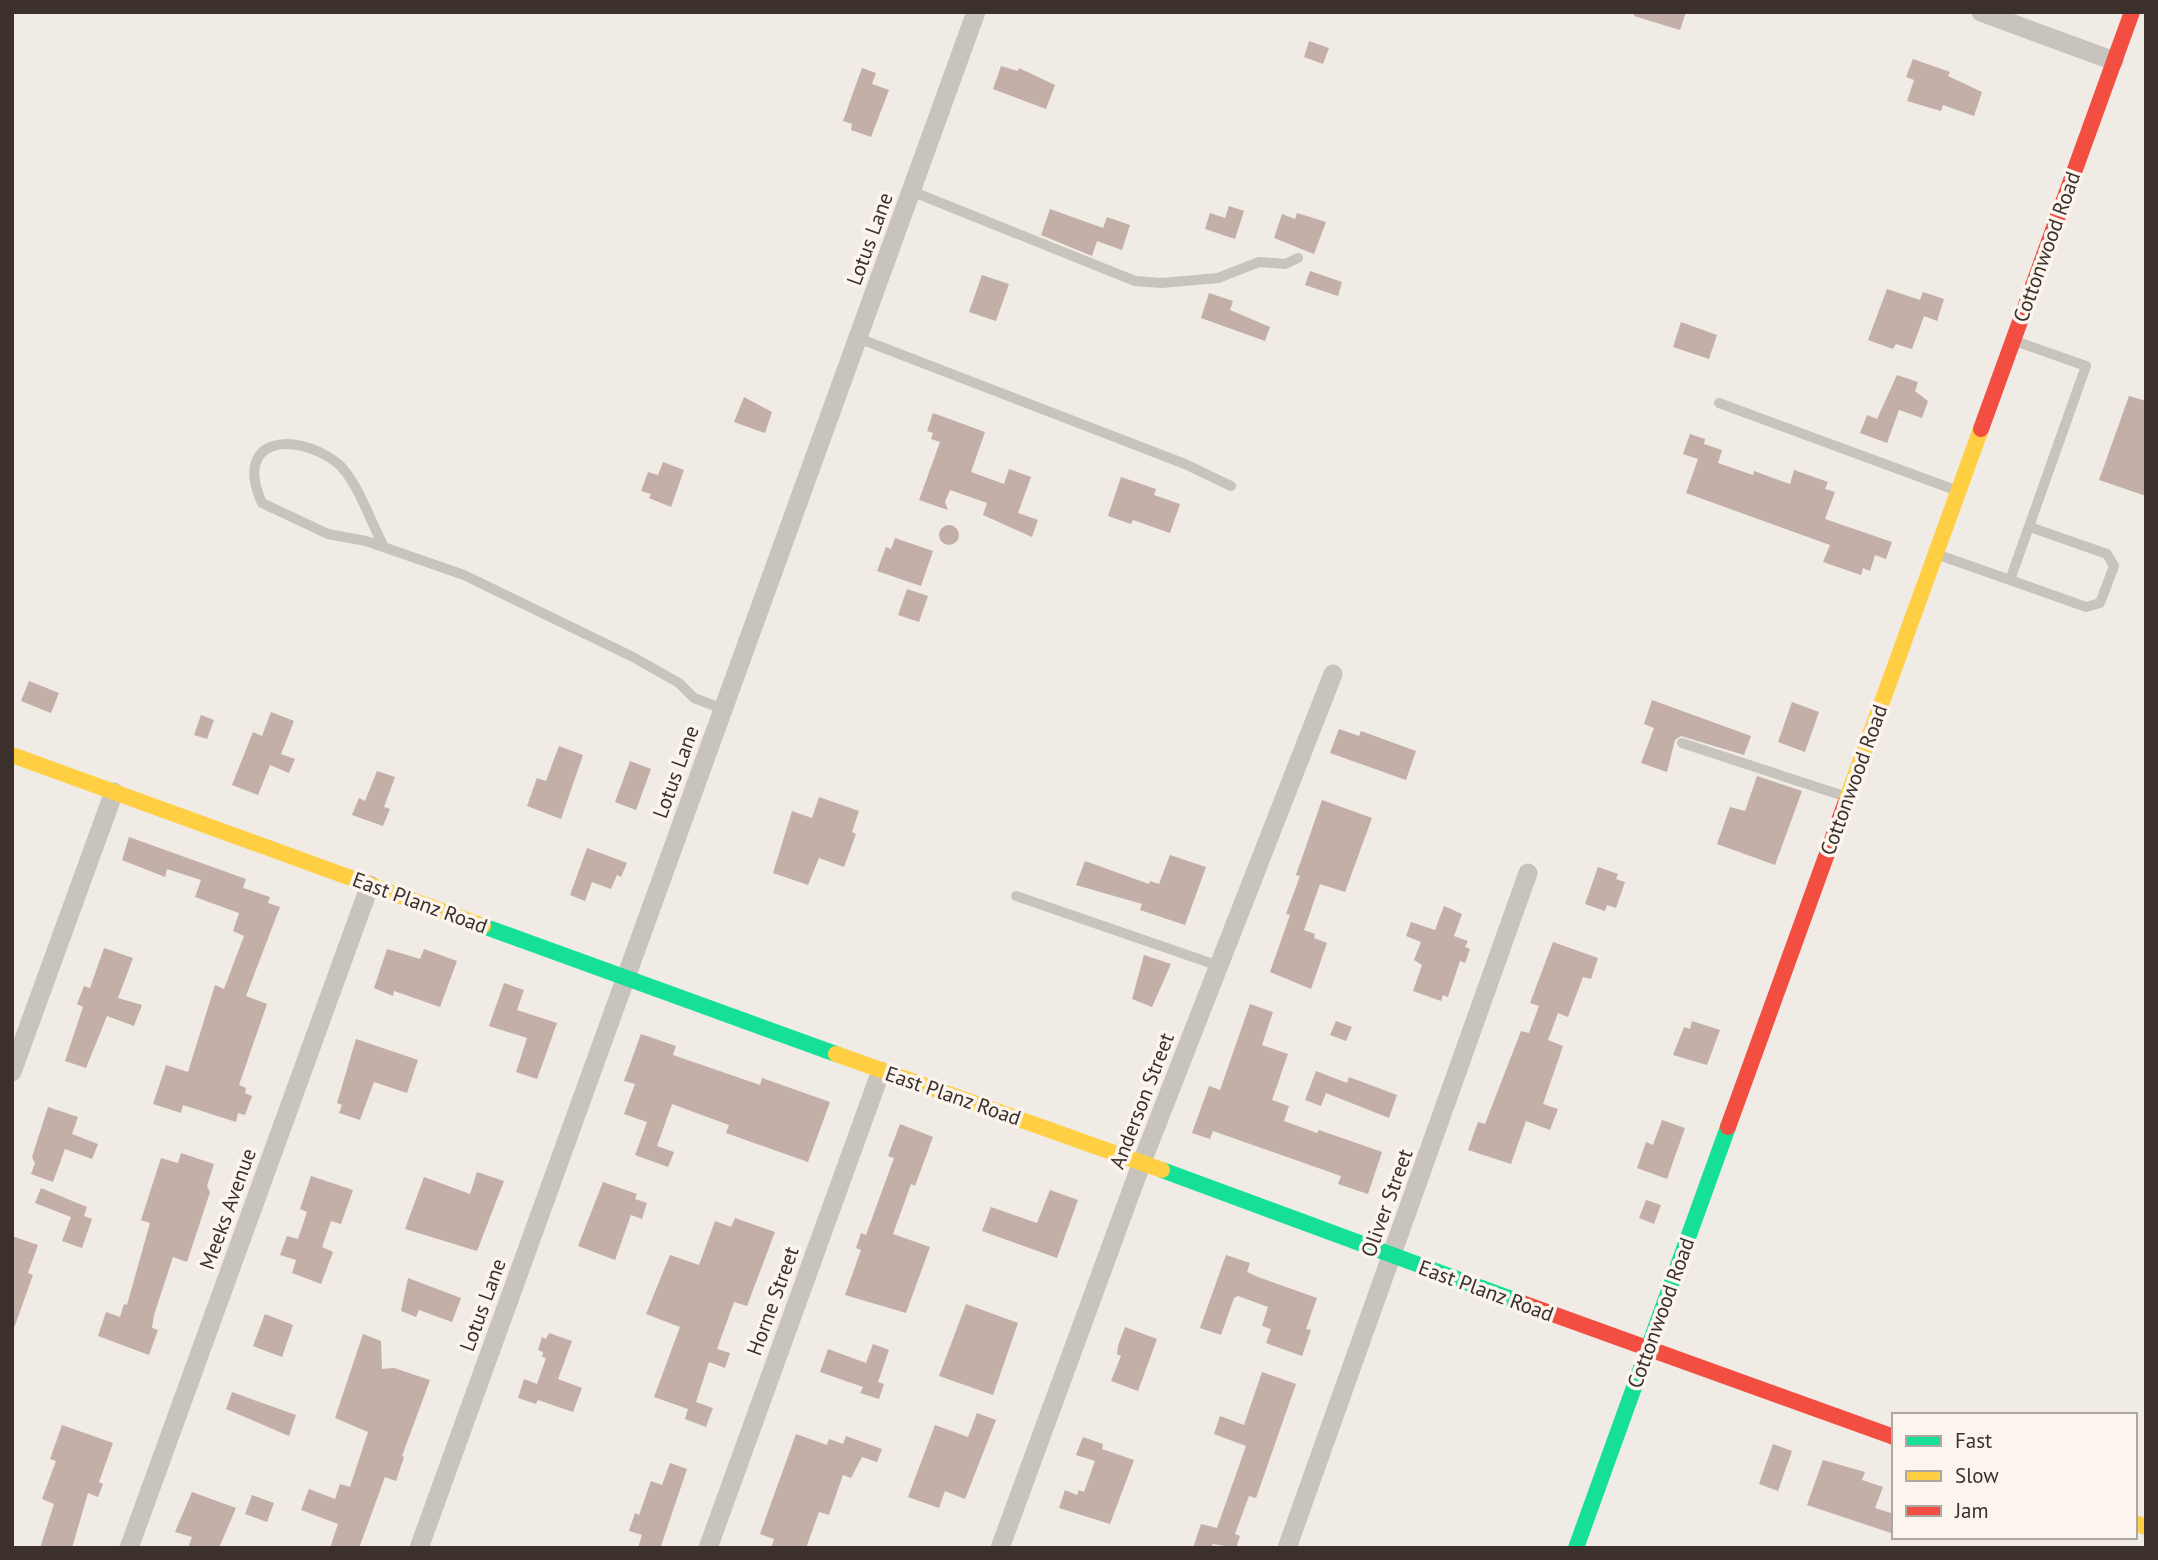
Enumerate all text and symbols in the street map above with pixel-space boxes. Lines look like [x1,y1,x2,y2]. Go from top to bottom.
street label: Cottonwood Road [2007,168,2086,326]
street label: Lotus Lane [840,189,899,289]
street label: Cottonwood Road [1814,701,1893,859]
street label: Lotus Lane [646,722,705,822]
street label: East Planz Road [349,866,491,939]
street label: Anderson Street [1103,1029,1180,1173]
street label: East Planz Road [882,1060,1025,1131]
street label: Meeks Avenue [193,1144,262,1273]
street label: Oliver Street [1355,1145,1419,1261]
street label: Cottonwood Road [1621,1234,1700,1392]
street label: Horne Street [740,1243,805,1359]
street label: East Planz Road [1415,1254,1557,1327]
street label: Lotus Lane [453,1255,512,1355]
legend [1892,1413,2137,1539]
text: Fast [1955,1427,1992,1454]
text: Slow [1955,1462,1999,1489]
text: Jam [1954,1497,1989,1524]

